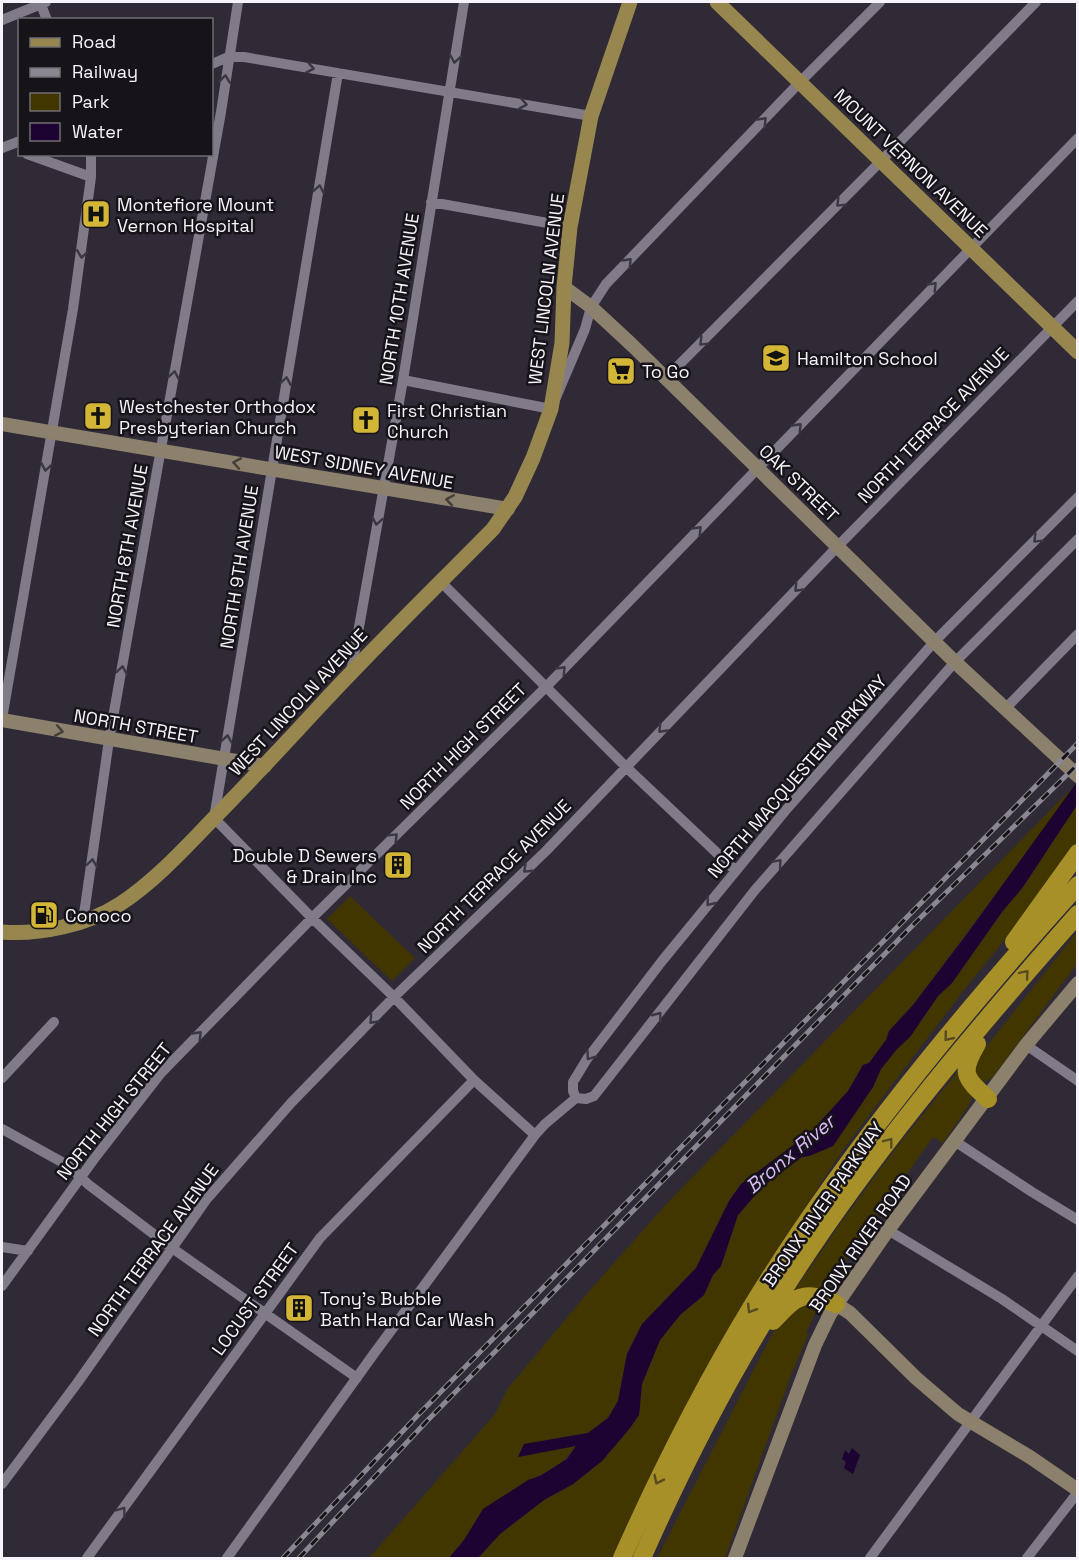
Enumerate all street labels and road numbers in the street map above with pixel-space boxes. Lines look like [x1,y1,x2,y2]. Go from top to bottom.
street label: MOUNT VERNON AVENUE [829,84,993,242]
street label: WEST LINCOLN AVENUE [523,192,569,386]
street label: NORTH 10TH AVENUE [374,211,424,387]
street label: NORTH TERRACE AVENUE [852,342,1014,508]
street label: OAK STREET [754,439,844,527]
street label: WEST SIDNEY AVENUE [273,440,455,494]
street label: NORTH 8TH AVENUE [101,462,153,630]
street label: NORTH 9TH AVENUE [215,483,263,651]
street label: WEST LINCOLN AVENUE [224,624,372,780]
street label: NORTH MACQUESTEN PARKWAY [702,670,892,882]
street label: NORTH HIGH STREET [395,677,532,814]
street label: NORTH STREET [72,704,200,748]
street label: NORTH TERRACE AVENUE [412,794,576,958]
street label: NORTH HIGH STREET [52,1037,177,1184]
street label: BRONX RIVER PARKWAY [757,1117,889,1291]
street label: NORTH TERRACE AVENUE [83,1159,223,1341]
street label: BRONX RIVER ROAD [804,1170,916,1316]
street label: LOCUST STREET [206,1238,304,1360]

